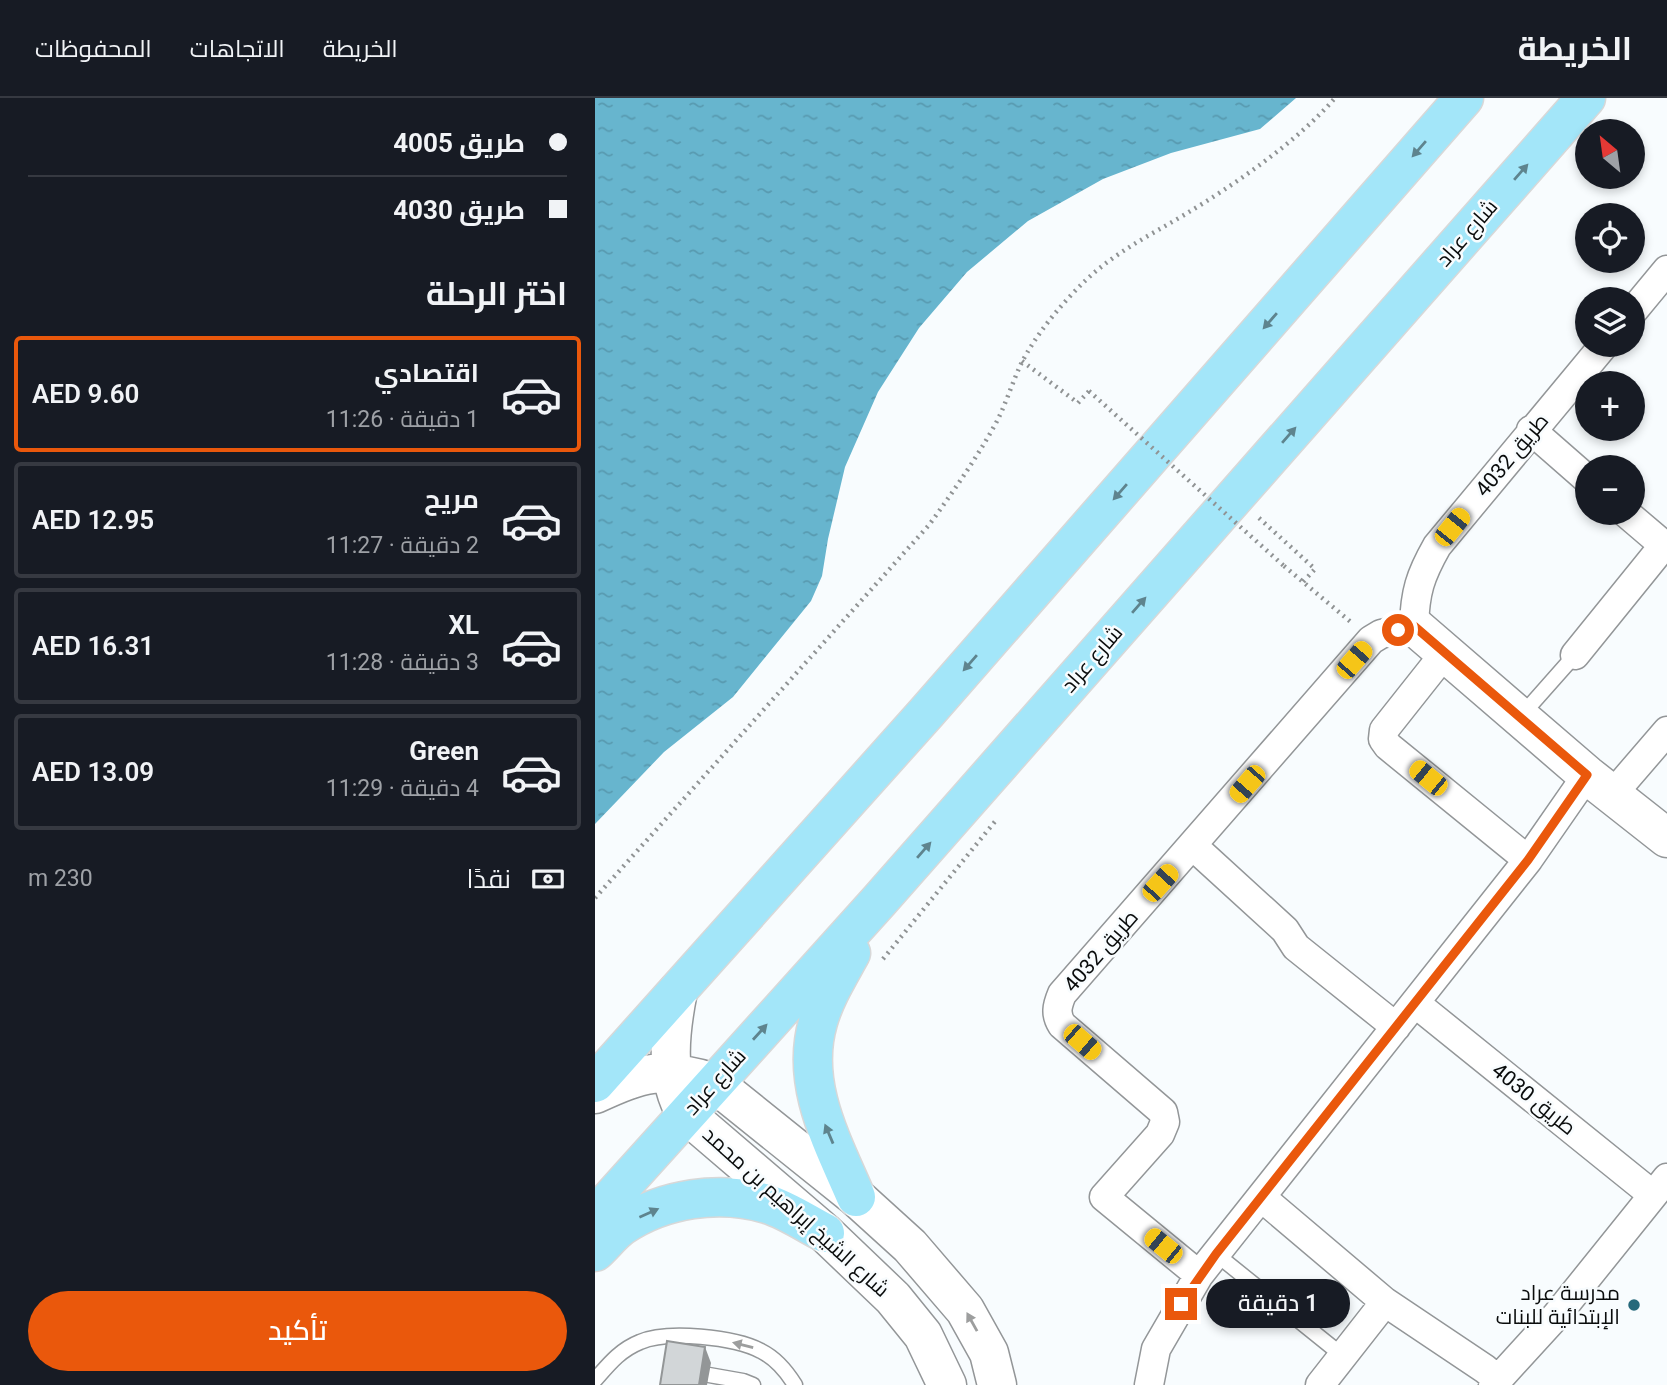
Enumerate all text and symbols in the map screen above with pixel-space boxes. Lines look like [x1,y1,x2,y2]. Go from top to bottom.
text: الخريطة [1518,29,1632,68]
text: المحفوظات [35,35,152,63]
text: الاتجاهات [190,35,285,63]
text: الخريطة [323,35,398,63]
north arrow [1575,119,1645,189]
map controls [1575,119,1645,525]
text: طريق 4005 [393,128,525,158]
one-way arrow [1412,141,1428,158]
one-way arrow [1513,163,1529,181]
text: طريق 4030 [393,195,525,225]
street label: شارع عراد [1432,195,1504,273]
button: locate [1575,203,1645,273]
text: اختر الرحلة [426,275,567,313]
button: layers [1575,287,1645,357]
one-way arrow [1263,312,1278,329]
text: اقتصادي [374,358,479,388]
icon: car [500,363,563,426]
button: + [1575,371,1645,441]
text: AED 9.60 [32,379,139,409]
text: 1 دقيقة · 11:26 [326,406,479,433]
street label: طريق 4032 [1471,409,1554,502]
one-way arrow [1281,426,1296,443]
button: − [1575,455,1645,525]
one-way arrow [1112,483,1128,501]
text: مريح [424,484,479,514]
icon: car [500,489,563,552]
car [1431,504,1474,550]
text: AED 12.95 [32,505,154,535]
text: 2 دقيقة · 11:27 [326,532,479,559]
one-way arrow [1131,597,1146,614]
text: XL [448,610,479,640]
route start [1382,614,1414,646]
icon: car [500,615,563,678]
street label: شارع عراد [1057,621,1129,699]
text: AED 16.31 [32,631,154,661]
car [1333,637,1376,683]
text: 3 دقيقة · 11:28 [326,649,479,676]
one-way arrow [962,654,978,672]
text: Green [409,736,479,766]
icon: car [500,741,563,804]
text: AED 13.09 [32,757,154,787]
car [1406,757,1451,799]
car [1226,761,1269,807]
text: 4 دقيقة · 11:29 [326,775,479,802]
one-way arrow [916,841,931,858]
icon: cash [529,860,567,898]
car [1139,860,1182,906]
text: نقدًا [467,864,511,894]
text: 230 m [28,865,93,892]
street label: طريق 4032 [1059,905,1144,997]
car [1060,1020,1105,1064]
one-way arrow [751,1024,767,1041]
street label: شارع عراد [679,1044,752,1121]
street label: طريق 4030 [1487,1058,1581,1141]
street label: شارع الشيخ إبراهيم بن محمد [697,1122,894,1303]
one-way arrow [824,1124,835,1145]
one-way arrow [639,1207,660,1218]
car [1141,1225,1186,1267]
callout: 1 دقيقة [1205,1280,1349,1328]
place label: مدرسة عراد الإبتدائية للبنات [1496,1281,1620,1330]
route end [1165,1288,1197,1320]
text: 1 دقيقة [1238,1290,1318,1317]
button: تأكيد [28,1291,567,1371]
marker: مدرسة عراد الإبتدائية للبنات [1626,1297,1642,1313]
one-way arrow [966,1312,978,1332]
one-way arrow [732,1339,754,1350]

